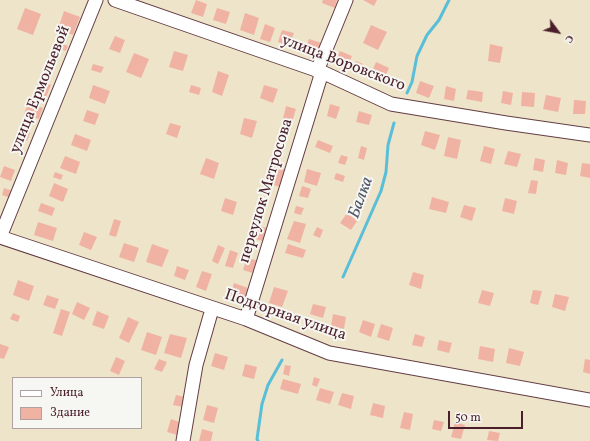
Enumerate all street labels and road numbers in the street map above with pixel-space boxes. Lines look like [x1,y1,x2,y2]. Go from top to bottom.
street label: улица Ермольевой [7,23,75,157]
street label: улица Воровского [278,32,408,96]
street label: переулок Матросова [236,116,298,266]
street label: Подгорная улица [221,286,349,346]

